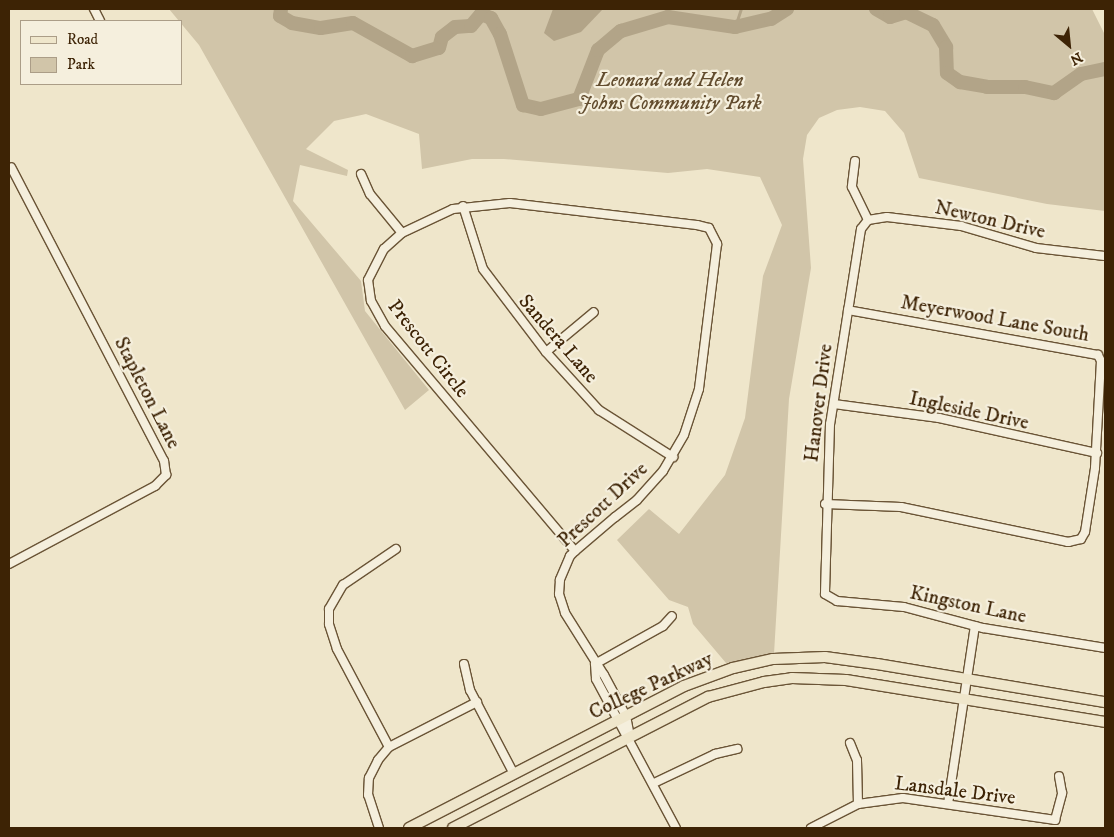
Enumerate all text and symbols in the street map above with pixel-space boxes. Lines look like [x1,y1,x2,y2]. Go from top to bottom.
legend [20,20,182,85]
north arrow [1044,20,1094,70]
text: Road [67,30,98,49]
text: N [1067,48,1085,69]
text: Park [67,55,95,74]
park label: Leonard and Helen Johns Community Park [578,68,762,115]
street label: Newton Drive [933,196,1047,244]
street label: Sandera Lane [513,290,603,388]
street label: Meyerwood Lane South [899,291,1091,347]
street label: Prescott Circle [382,295,474,403]
street label: Stapleton Lane [109,333,185,453]
street label: Hanover Drive [800,343,838,463]
street label: Ingleside Drive [907,387,1031,435]
street label: Prescott Drive [553,457,653,553]
street label: Kingston Lane [908,581,1028,629]
street label: College Parkway [585,647,717,725]
street label: Lansdale Drive [893,772,1017,810]

